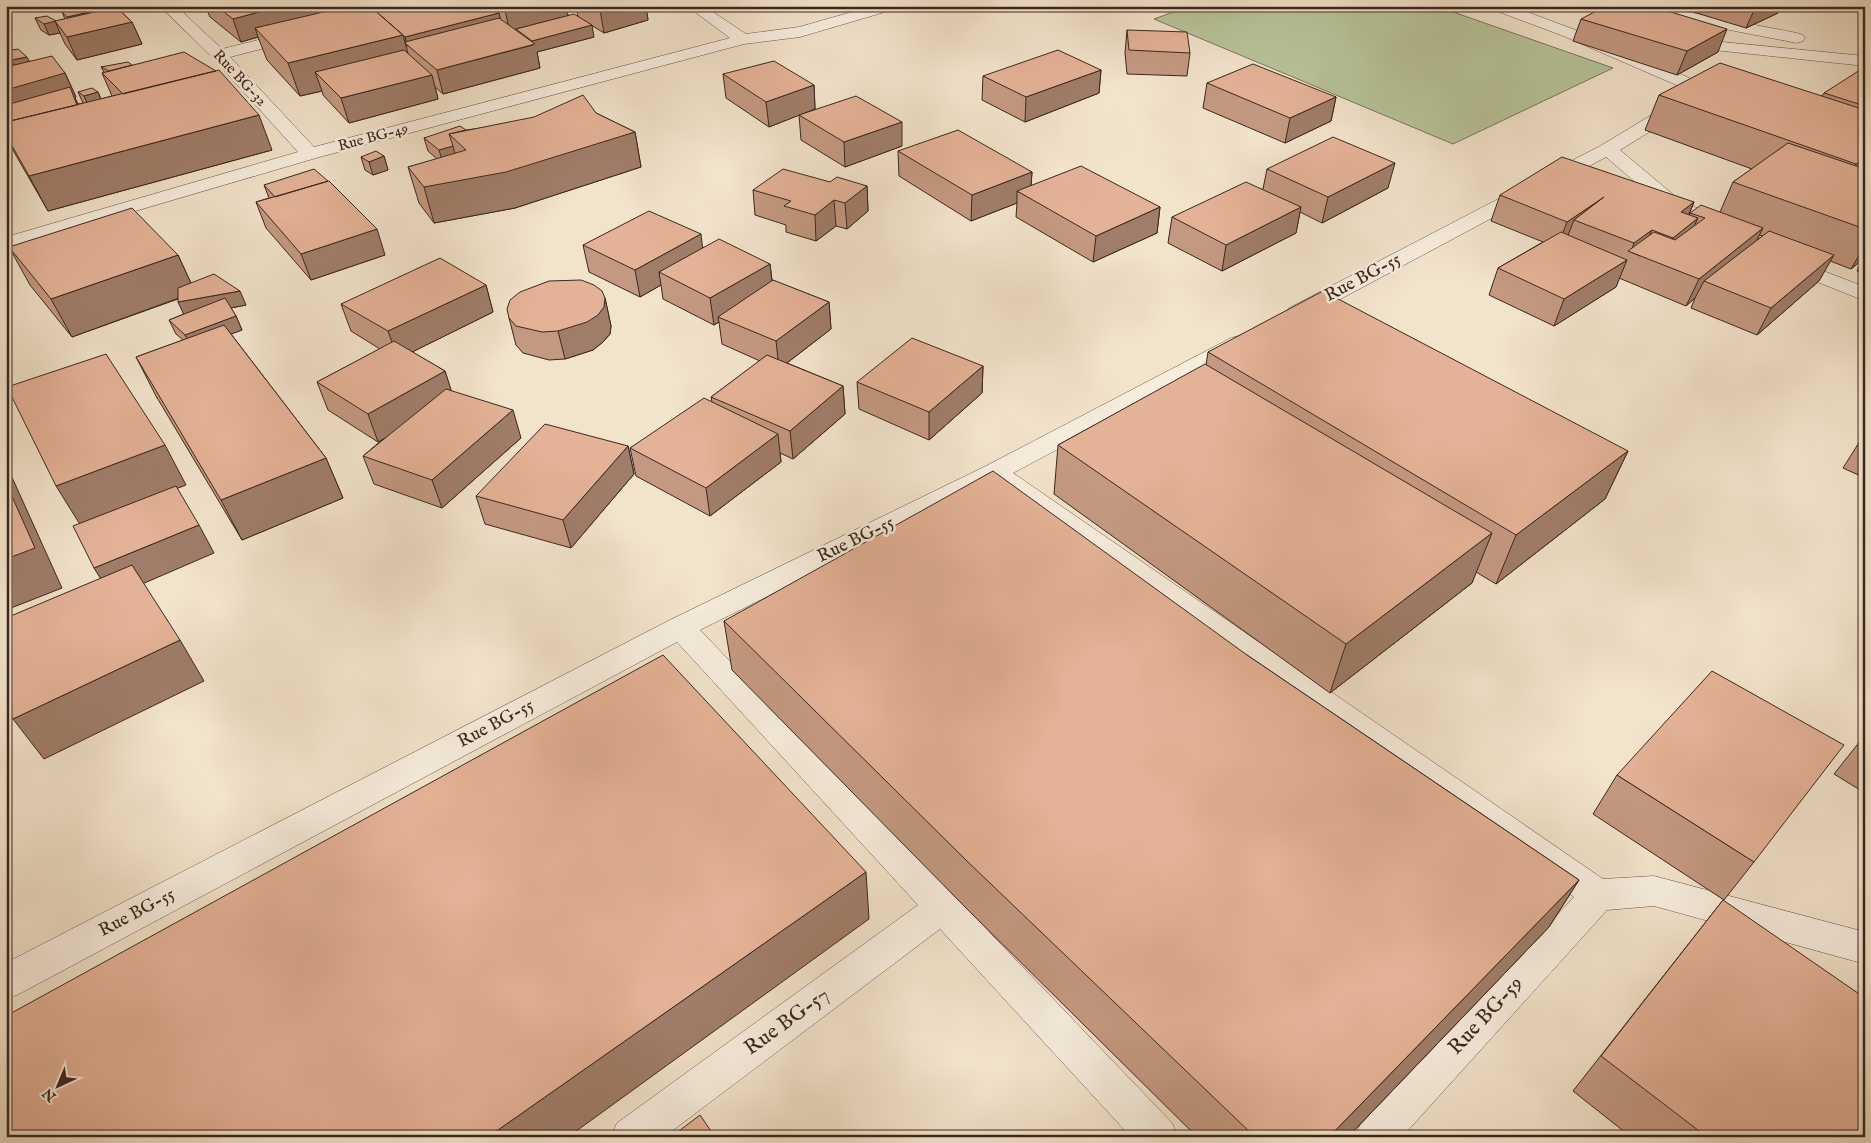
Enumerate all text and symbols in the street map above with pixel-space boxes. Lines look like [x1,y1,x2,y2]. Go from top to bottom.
street label: Rue BG-32 [209,46,271,110]
street label: Rue BG-49 [336,119,410,155]
street label: Rue BG-55 [1321,248,1405,308]
street label: Rue BG-55 [814,511,899,568]
street label: Rue BG-55 [454,694,538,754]
street label: Rue BG-55 [95,883,179,943]
street label: Rue BG-59 [1443,971,1529,1061]
street label: Rue BG-57 [739,982,835,1062]
north arrow [32,1060,82,1110]
text: N [39,1084,61,1106]

